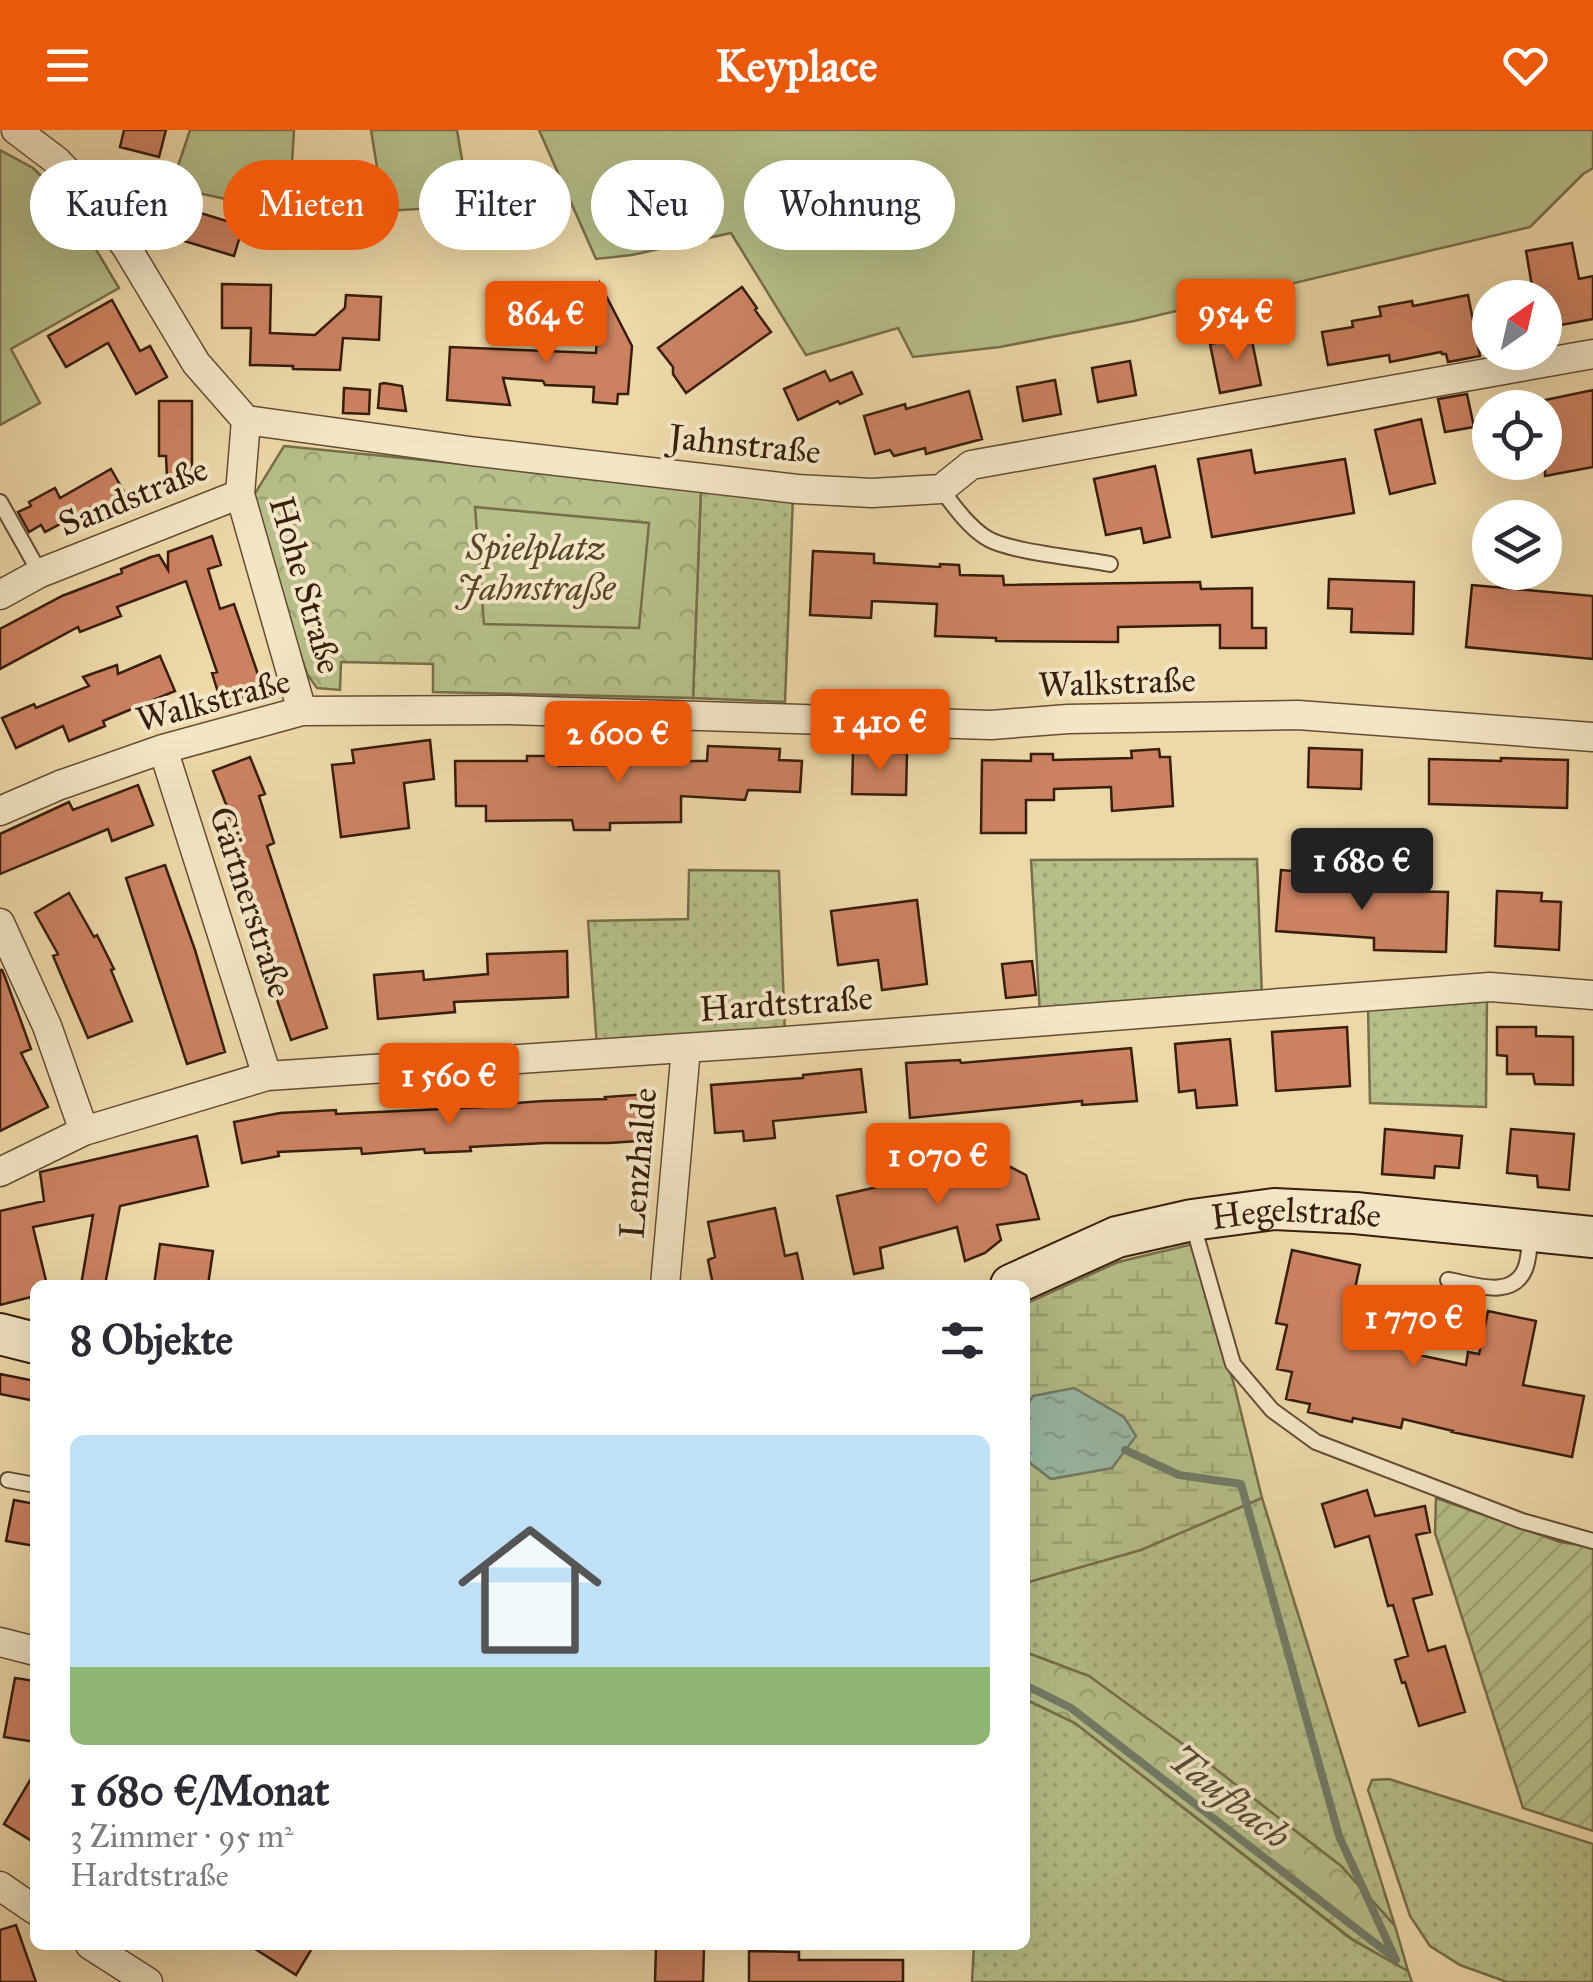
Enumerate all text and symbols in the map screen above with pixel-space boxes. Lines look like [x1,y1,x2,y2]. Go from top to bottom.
icon: menu [40,38,95,93]
text: Keyplace [715,38,878,93]
icon: heart [1498,38,1553,93]
chip: Kaufen [30,160,203,250]
chip: Mieten [223,160,399,250]
chip: Filter [419,160,571,250]
chip: Neu [591,160,724,250]
chip: Wohnung [744,160,955,250]
pin: 954 € [1166,279,1306,364]
north arrow [1472,280,1562,370]
map controls [1472,280,1562,590]
pin: 864 € [476,281,616,366]
text: 954 € [1198,292,1274,331]
text: 864 € [507,294,585,333]
button: locate [1472,390,1562,480]
street label: Jahnstraße [663,415,823,474]
street label: Sandstraße [52,447,214,546]
street label: Hohe Straße [260,492,351,679]
button: layers [1472,500,1562,590]
park label: Spielplatz Jahnstraße [455,527,616,610]
street label: Walkstraße [1037,658,1197,707]
street label: Walkstraße [131,659,295,742]
pin: 1 410 € [788,689,972,774]
pin: 2 600 € [526,701,710,786]
text: 1 410 € [833,702,927,741]
text: 2 600 € [567,714,669,753]
street label: Gärtnerstraße [199,801,302,1003]
pin: 1 680 € [1270,828,1454,913]
text: 1 680 € [1313,841,1411,880]
street label: Hardtstraße [698,976,874,1031]
pin: 1 560 € [357,1043,541,1128]
text: 1 560 € [401,1056,497,1095]
street label: Lenzhalde [610,1086,667,1240]
pin: 1 070 € [846,1123,1030,1208]
text: 1 070 € [888,1136,988,1175]
street label: Hegelstraße [1208,1188,1383,1239]
pin: 1 770 € [1322,1285,1506,1370]
text: 1 770 € [1365,1298,1463,1337]
icon: filters [935,1313,990,1368]
text: 8 Objekte [70,1314,233,1366]
icon: home [440,1500,620,1680]
water label: Taufbach [1160,1735,1300,1859]
text: 1 680 €/Monat [70,1765,329,1817]
text: 3 Zimmer · 95 m² [70,1817,293,1856]
text: Hardtstraße [70,1856,229,1895]

